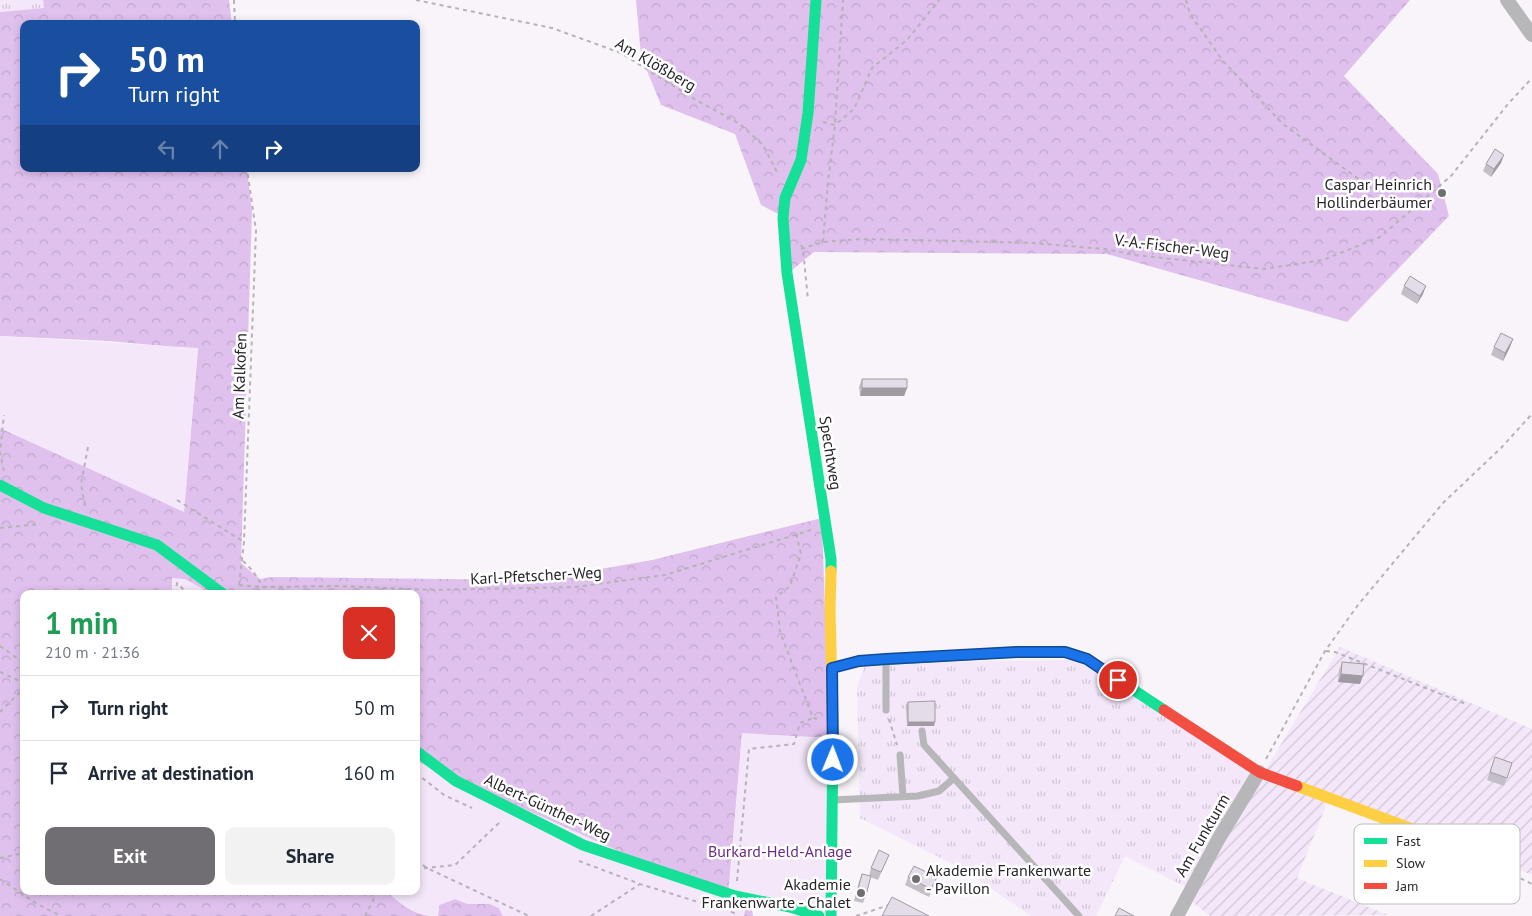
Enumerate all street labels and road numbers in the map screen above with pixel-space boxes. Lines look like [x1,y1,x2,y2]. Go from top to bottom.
street label: Am Klößberg [612,33,700,95]
street label: V.-A.-Fischer-Weg [1113,229,1231,263]
street label: Am Kalkofen [228,333,250,419]
street label: Spechtweg [815,415,847,491]
street label: Karl-Pfetscher-Weg [470,562,602,588]
street label: Albert-Günther-Weg [482,769,614,845]
street label: Am Funkturm [1170,790,1234,880]

